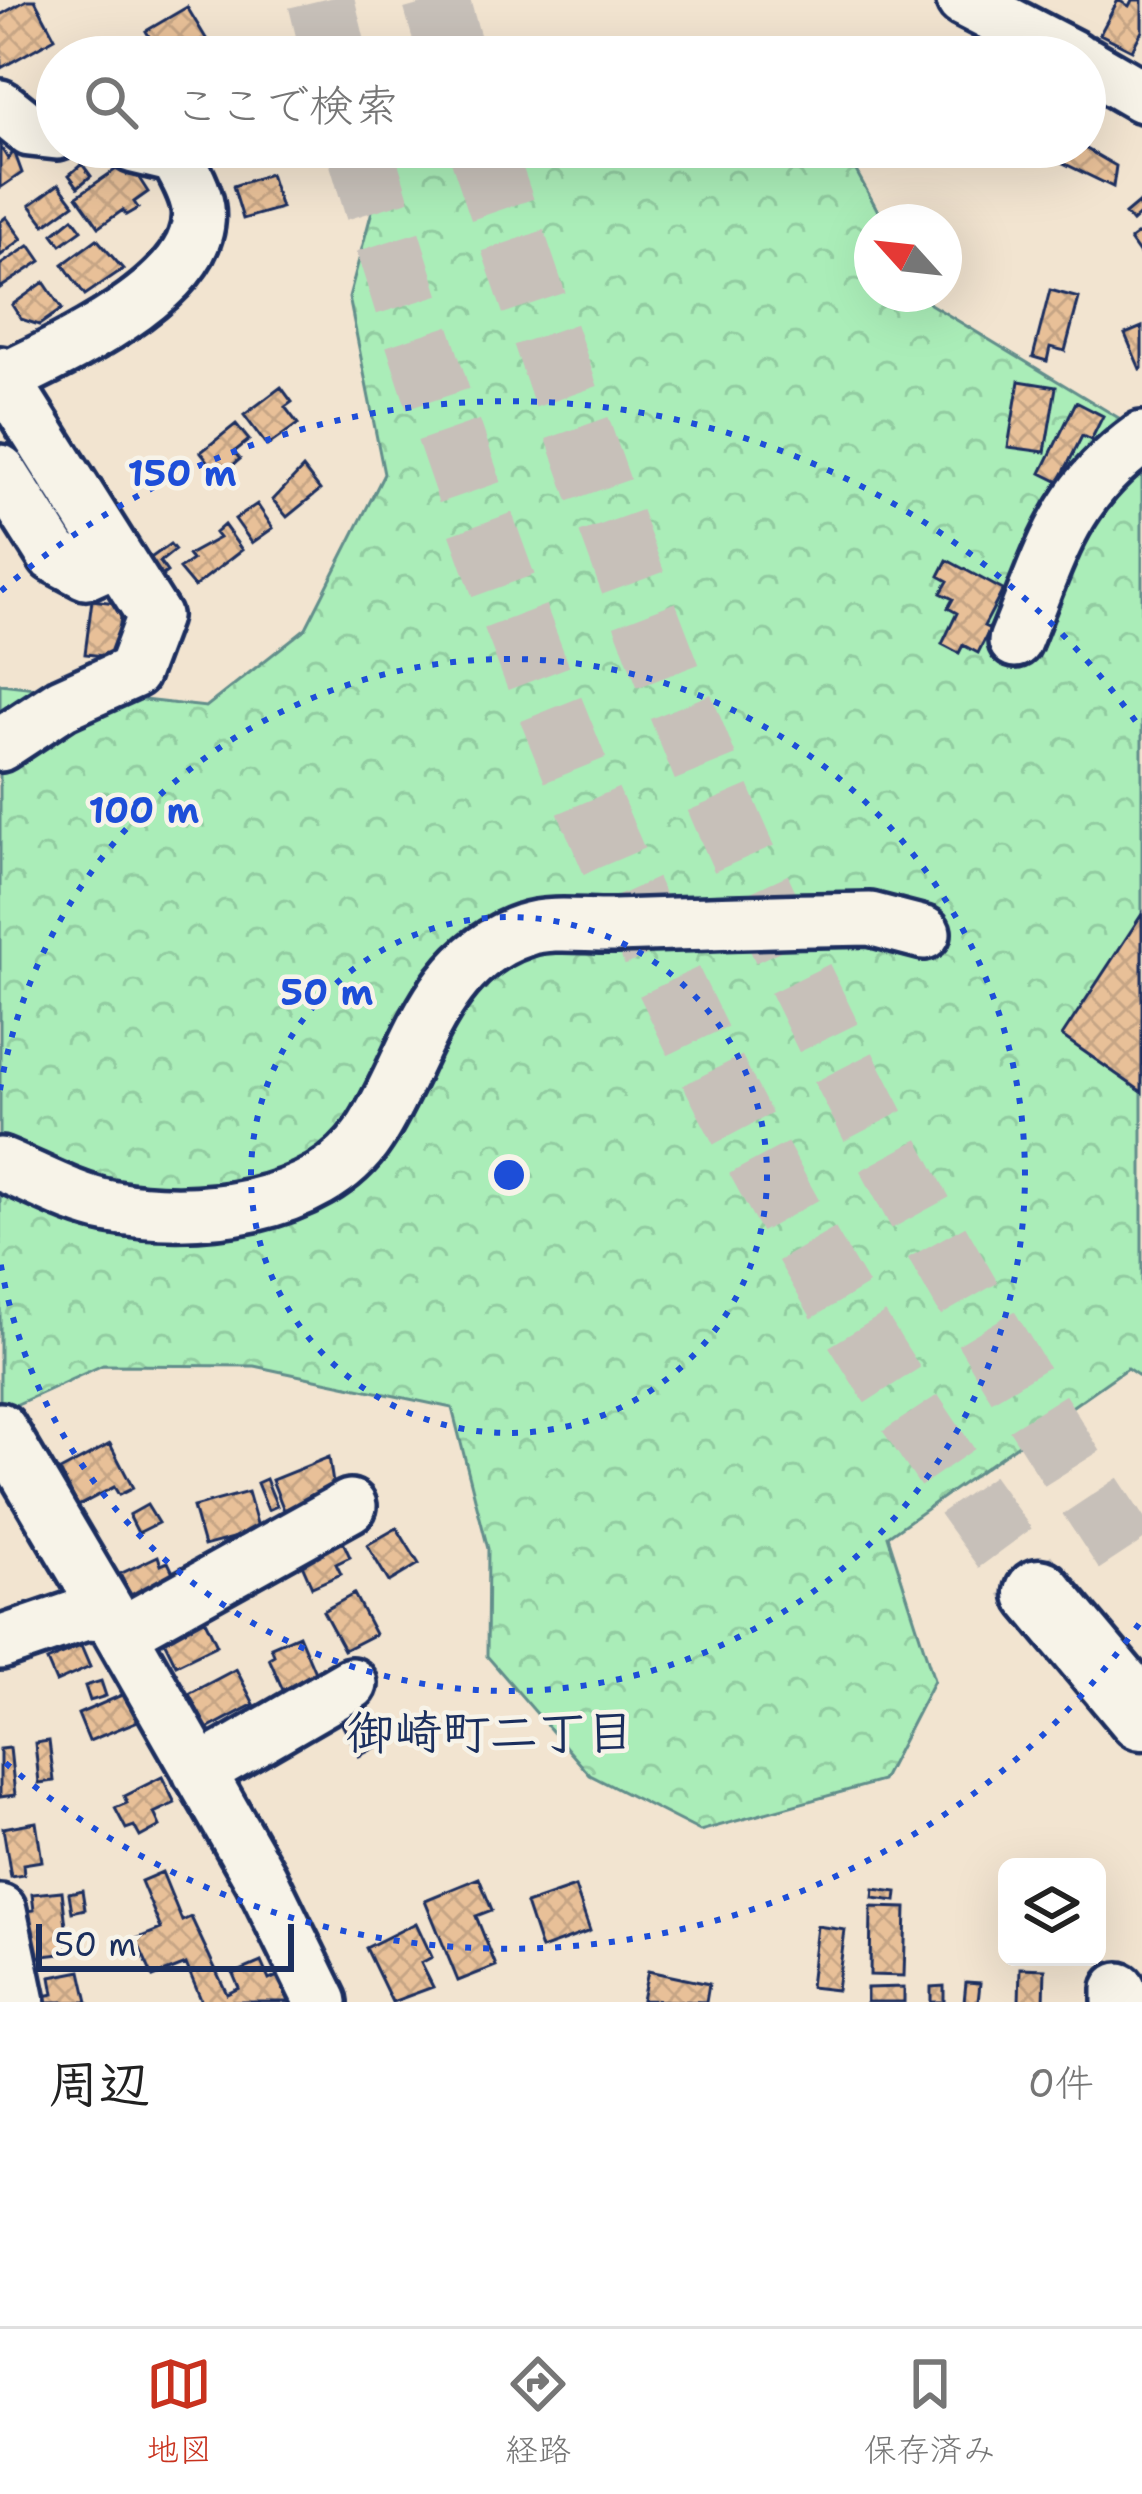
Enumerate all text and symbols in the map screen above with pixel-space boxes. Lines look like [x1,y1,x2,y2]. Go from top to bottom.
search box [36,36,1106,168]
icon: search [78,69,144,135]
text: ここで検索 [174,75,399,135]
north arrow [854,204,962,312]
text: 150 m [127,449,237,498]
text: 100 m [89,786,200,835]
text: 50 m [281,968,374,1017]
centre of rings [488,1154,530,1196]
district label: 御崎町二丁目 [346,1700,634,1764]
map controls [998,1858,1106,1966]
button: layers [998,1858,1106,1966]
scale bar [36,1918,294,1971]
text: 50 m [54,1922,137,1967]
text: 周辺 [48,2050,150,2118]
text: 0件 [1028,2057,1094,2109]
tab: 地図 [146,2351,212,2472]
tab: 経路 [505,2351,571,2472]
tab: 保存済み [864,2351,996,2472]

